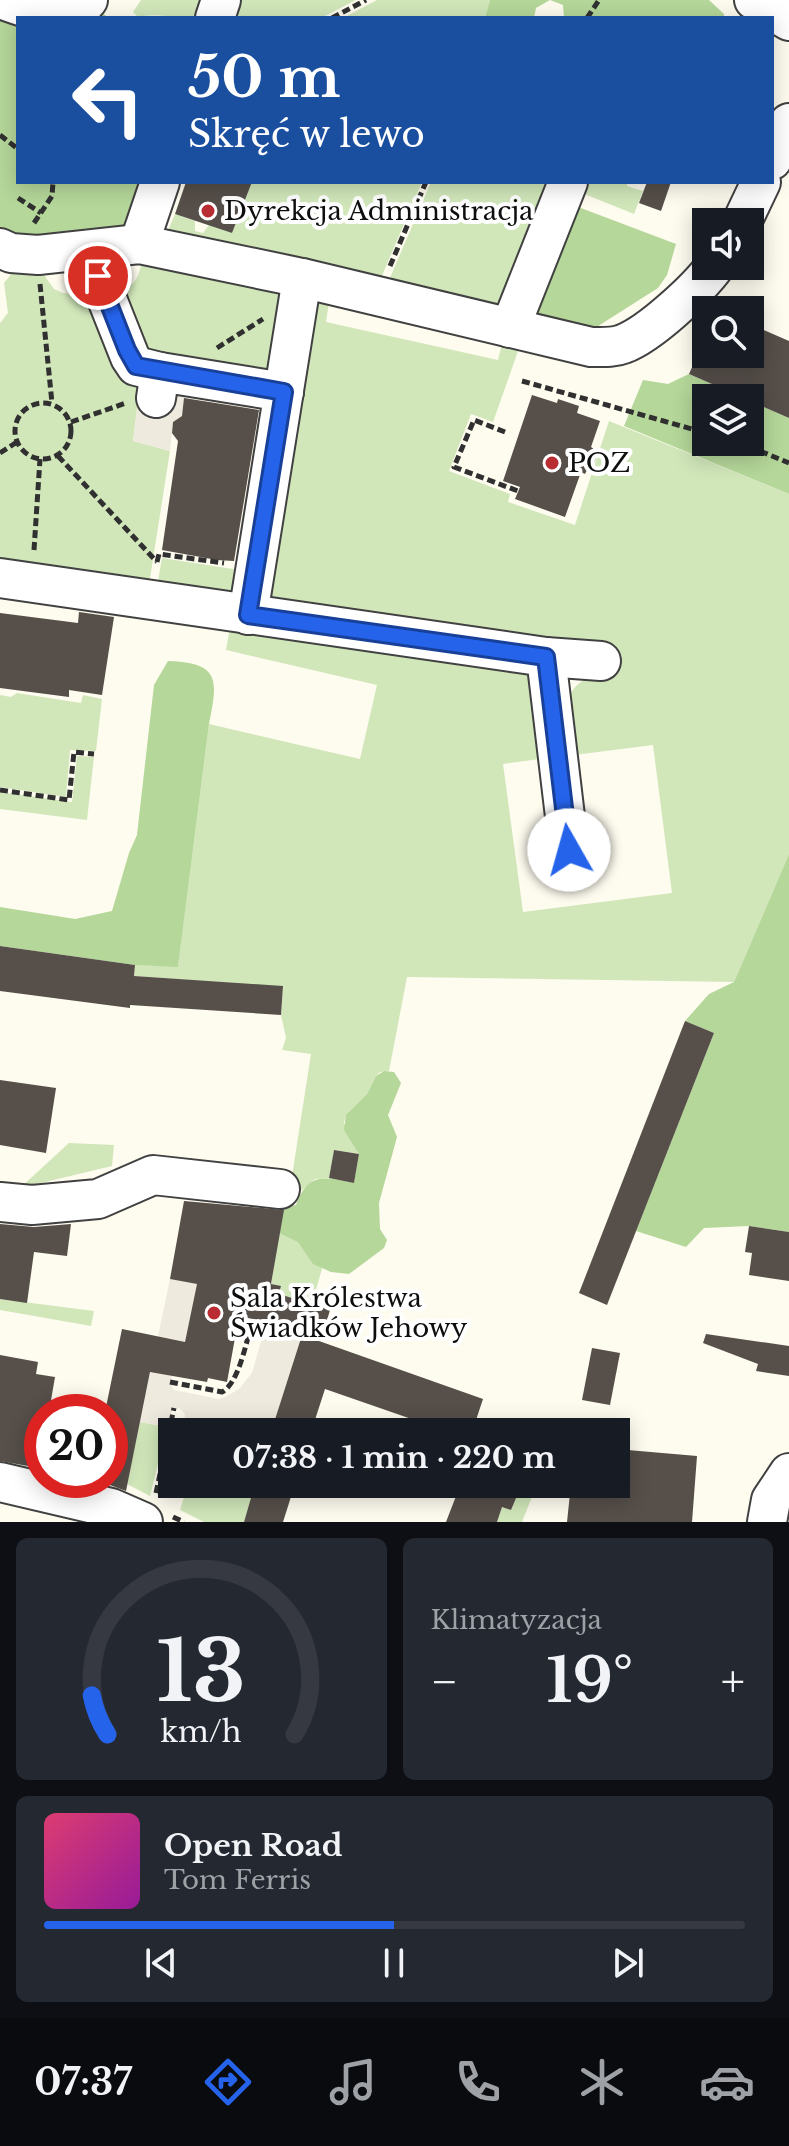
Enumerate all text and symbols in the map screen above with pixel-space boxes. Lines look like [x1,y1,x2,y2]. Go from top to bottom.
text: 50 m [188,43,340,112]
icon: left [56,48,160,152]
text: Skręć w lewo [188,112,425,157]
place label: Dyrekcja Administracja [224,195,534,227]
marker: Dyrekcja Administracja [199,202,217,220]
map controls [692,208,764,456]
button: sound [692,208,764,280]
pin [64,242,132,310]
icon: arrive [76,254,120,298]
button: search [692,296,764,368]
button: layers [692,384,764,456]
place label: POZ [568,447,630,479]
marker: POZ [543,454,561,472]
position arrow [527,808,611,892]
place label: Sala Królestwa Świadków Jehowy [230,1282,468,1344]
marker: Sala Królestwa Świadków Jehowy [205,1304,223,1322]
speed limit sign: 20 [24,1394,128,1498]
text: 07:38 · 1 min · 220 m [232,1439,556,1476]
text: Klimatyzacja [431,1604,602,1636]
text: 13 [157,1620,246,1723]
text: 19° [546,1644,633,1718]
text: − [431,1654,458,1709]
text: + [721,1654,745,1709]
text: km/h [161,1714,242,1750]
text: Open Road [164,1827,343,1864]
text: Tom Ferris [164,1864,311,1896]
icon: previous [139,1941,183,1985]
icon: pause [372,1941,416,1985]
icon: next [606,1941,650,1985]
icon: directions [200,2054,256,2110]
icon: music [325,2054,381,2110]
icon: phone [450,2054,506,2110]
icon: climate [574,2054,630,2110]
icon: car [699,2054,755,2110]
text: 07:37 [34,2060,132,2105]

